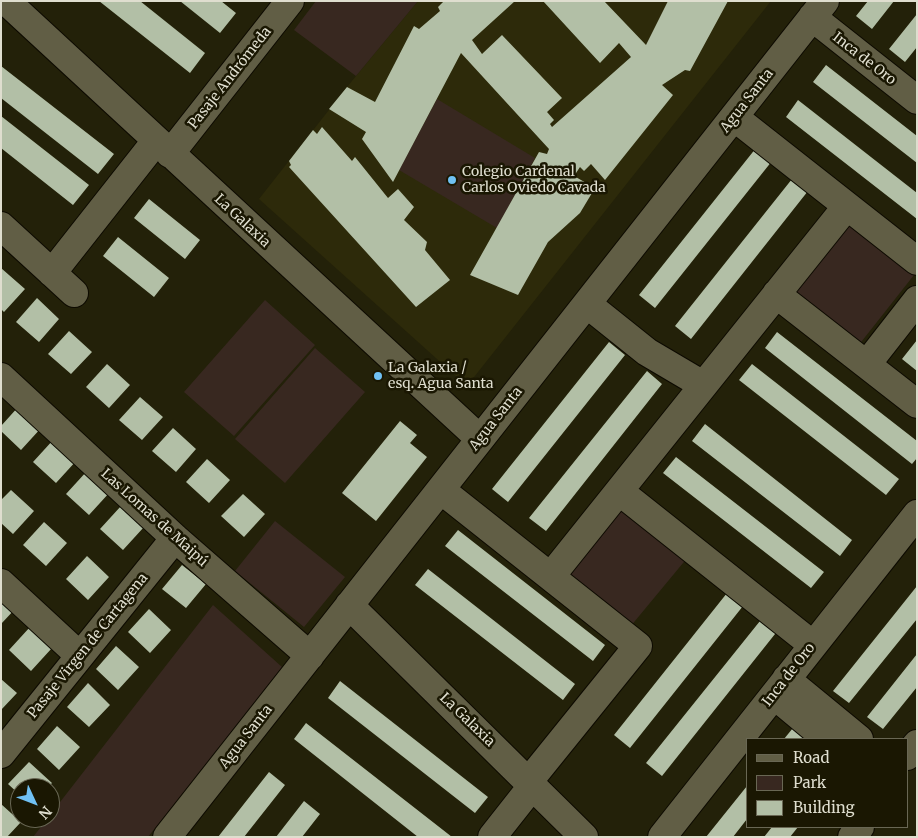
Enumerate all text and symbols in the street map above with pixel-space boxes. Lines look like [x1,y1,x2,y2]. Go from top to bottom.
street label: Pasaje Andrómeda [185,24,275,132]
street label: Inca de Oro [829,29,899,89]
street label: Agua Santa [717,66,777,136]
place label: Colegio Cardenal Carlos Oviedo Cavada [462,164,606,196]
marker: Colegio Cardenal Carlos Oviedo Cavada [446,174,458,186]
street label: La Galaxia [211,191,273,251]
place label: La Galaxia / esq. Agua Santa [388,360,494,392]
marker: La Galaxia / esq. Agua Santa [372,370,384,382]
street label: Agua Santa [466,384,526,454]
street label: Las Lomas de Maipú [97,466,211,570]
street label: Pasaje Virgen de Cartagena [24,570,152,722]
street label: Inca de Oro [759,640,819,710]
street label: La Galaxia [436,690,498,750]
street label: Agua Santa [216,702,276,772]
legend [746,738,908,828]
text: Road [793,748,829,767]
text: Park [793,773,826,792]
north arrow [10,778,60,828]
text: Building [793,798,855,817]
text: N [35,802,56,823]

